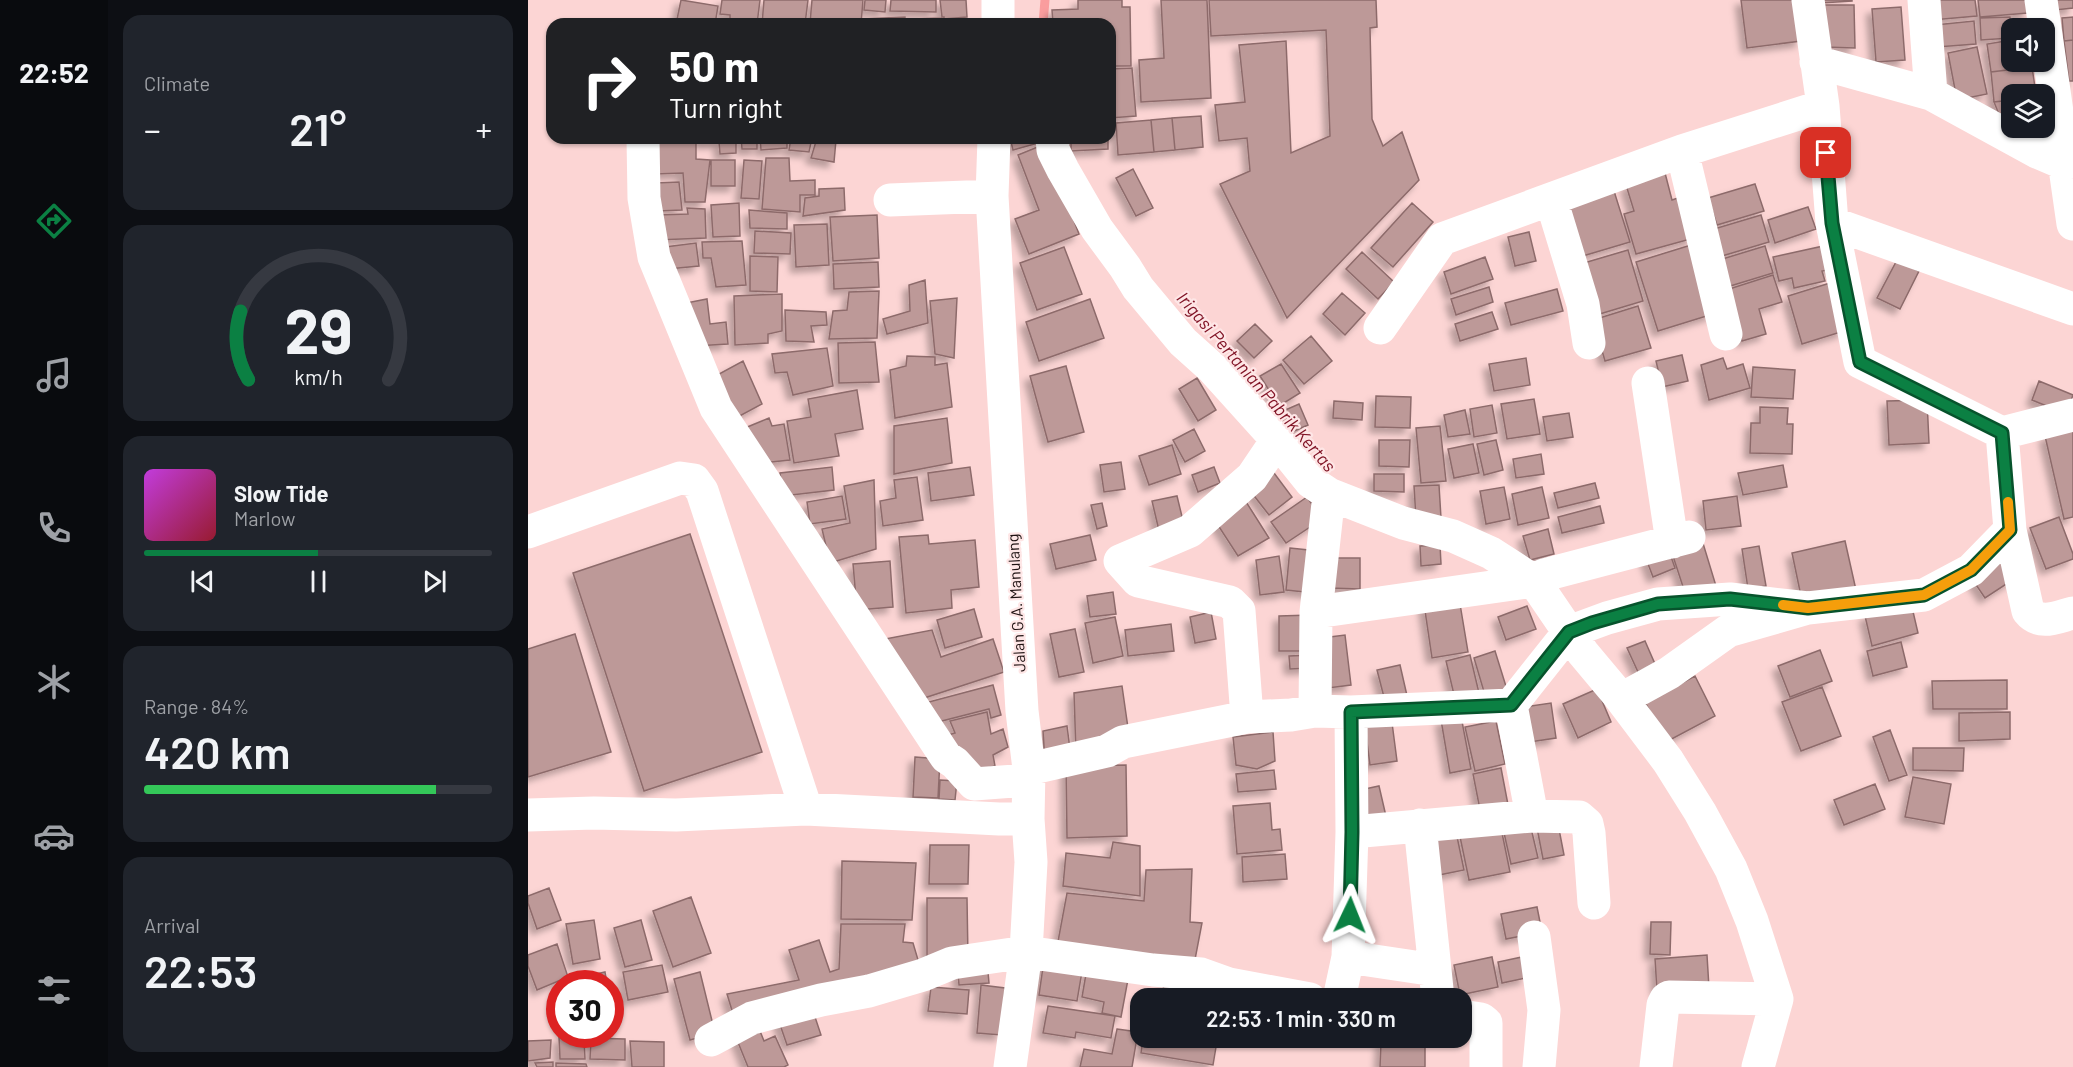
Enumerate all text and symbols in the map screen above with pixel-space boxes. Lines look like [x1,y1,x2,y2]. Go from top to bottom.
map controls [2001,18,2055,138]
button: sound [2001,18,2055,72]
text: 50 m [669,40,759,90]
icon: right [570,42,648,120]
text: 22:52 [19,56,89,88]
text: Climate [144,71,210,95]
button: layers [2001,84,2055,138]
text: Turn right [669,91,783,123]
text: 21° [289,101,347,155]
text: − [144,109,161,149]
text: + [475,109,492,149]
pin [1800,127,1851,178]
icon: arrive [1809,136,1842,169]
icon: directions [33,200,75,242]
water label: Irigasi Pertanian Pabrik Kertas [1173,287,1341,476]
text: 29 [284,292,352,366]
icon: music [33,354,75,396]
text: km/h [294,365,342,390]
text: Slow Tide [234,480,329,506]
text: Marlow [234,506,295,530]
icon: phone [33,507,75,549]
street label: Jalan G.A. Manulang [1002,533,1029,673]
icon: previous [186,565,219,598]
icon: pause [302,565,335,598]
icon: next [418,565,451,598]
icon: climate [33,661,75,703]
text: Range · 84% [144,694,249,718]
text: 420 km [144,724,290,778]
icon: car [33,815,75,857]
position arrow [1318,883,1382,947]
text: Arrival [144,913,200,937]
text: 22:53 [144,943,257,997]
icon: filters [33,969,75,1011]
speed limit sign: 30 [546,970,624,1048]
text: 22:53 · 1 min · 330 m [1206,1005,1396,1031]

